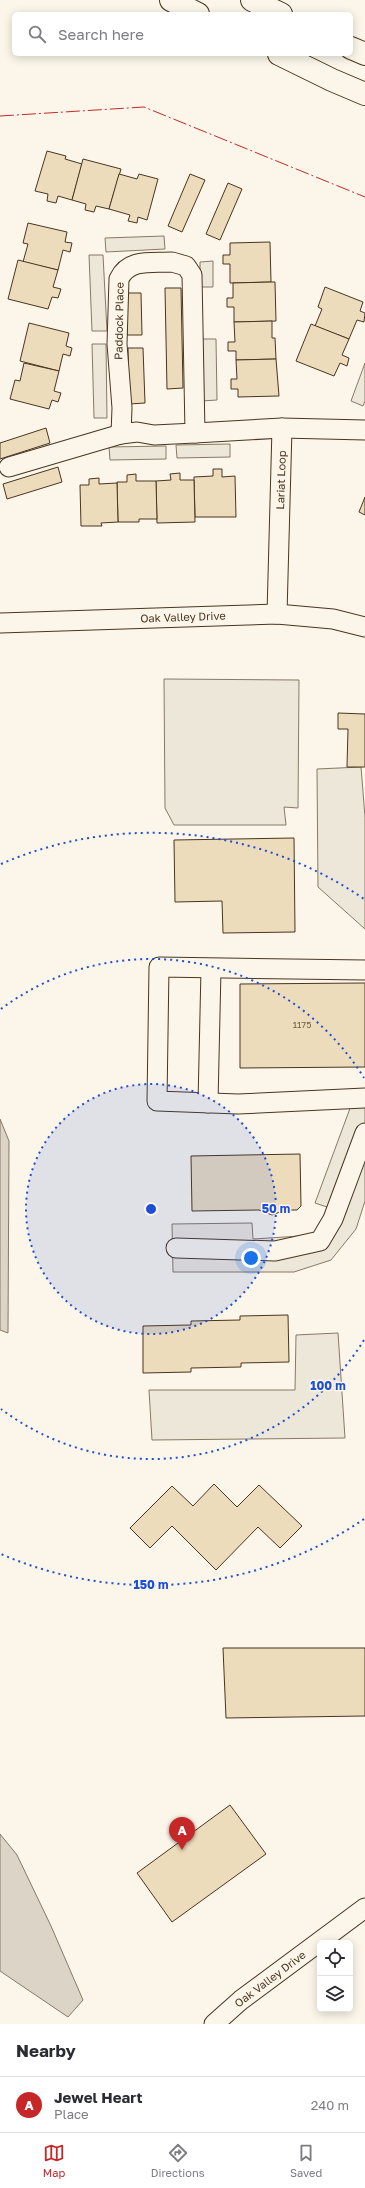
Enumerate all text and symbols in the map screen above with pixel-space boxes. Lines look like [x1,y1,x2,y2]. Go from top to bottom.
search box [12,12,353,56]
icon: search [26,23,48,45]
text: Search here [58,25,144,43]
street label: Paddock Place [111,282,126,360]
street label: Lariat Loop [273,450,288,510]
street label: Oak Valley Drive [140,609,226,624]
house number: 1175 [293,1019,311,1030]
text: 50 m [262,1201,290,1216]
centre of rings [144,1202,158,1216]
your location [241,1248,261,1268]
text: 100 m [310,1378,346,1393]
text: 150 m [134,1577,168,1592]
pin: A [169,1817,195,1850]
map controls [317,1940,353,2012]
button: locate [317,1940,353,1976]
street label: Oak Valley Drive [232,1948,308,2010]
button: layers [317,1976,353,2012]
text: Nearby [16,2040,76,2061]
text: Jewel Heart [54,2088,142,2106]
text: A [24,2097,34,2113]
text: 240 m [311,2097,349,2113]
text: Place [54,2106,89,2122]
tab: Map [43,2142,65,2179]
tab: Directions [151,2142,205,2179]
tab: Saved [290,2142,322,2179]

